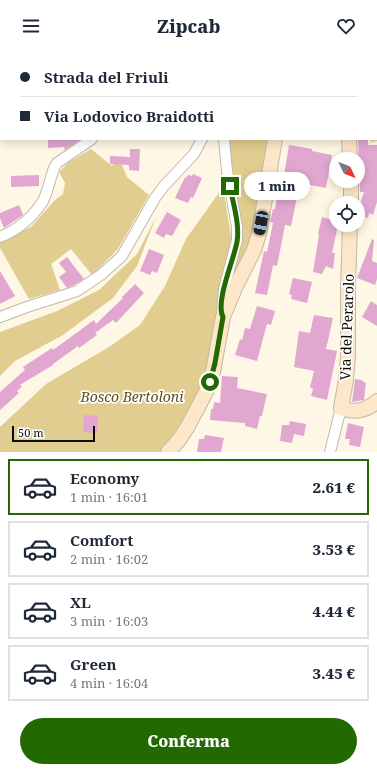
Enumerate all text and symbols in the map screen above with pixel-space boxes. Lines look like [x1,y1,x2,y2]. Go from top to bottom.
text: Zipcab [157,14,220,38]
icon: menu [20,15,42,37]
icon: heart [335,15,357,37]
text: Strada del Friuli [44,67,168,87]
text: Via Lodovico Braidotti [44,106,214,126]
north arrow [329,152,365,188]
map controls [329,152,365,232]
callout: 1 min [244,172,310,200]
route end [221,177,239,195]
text: 1 min [258,177,296,195]
button: locate [329,196,365,232]
car [253,210,269,236]
street label: Via del Perarolo [335,273,358,381]
route start [201,373,219,391]
park label: Bosco Bertoloni [80,387,184,406]
scale bar [12,424,95,443]
text: 50 m [18,425,44,440]
text: Economy [70,468,139,488]
icon: car [22,469,58,505]
text: 2.61 € [312,477,355,497]
text: 1 min · 16:01 [70,488,148,506]
text: Comfort [70,530,133,550]
icon: car [22,531,58,567]
text: 3.53 € [312,539,355,559]
text: 2 min · 16:02 [70,550,148,568]
text: XL [70,592,91,612]
icon: car [22,593,58,629]
text: 4.44 € [312,601,355,621]
text: 3 min · 16:03 [70,612,148,630]
text: Green [70,654,117,674]
icon: car [22,655,58,691]
text: 3.45 € [312,663,355,683]
text: 4 min · 16:04 [70,674,148,692]
button: Conferma [20,718,357,764]

